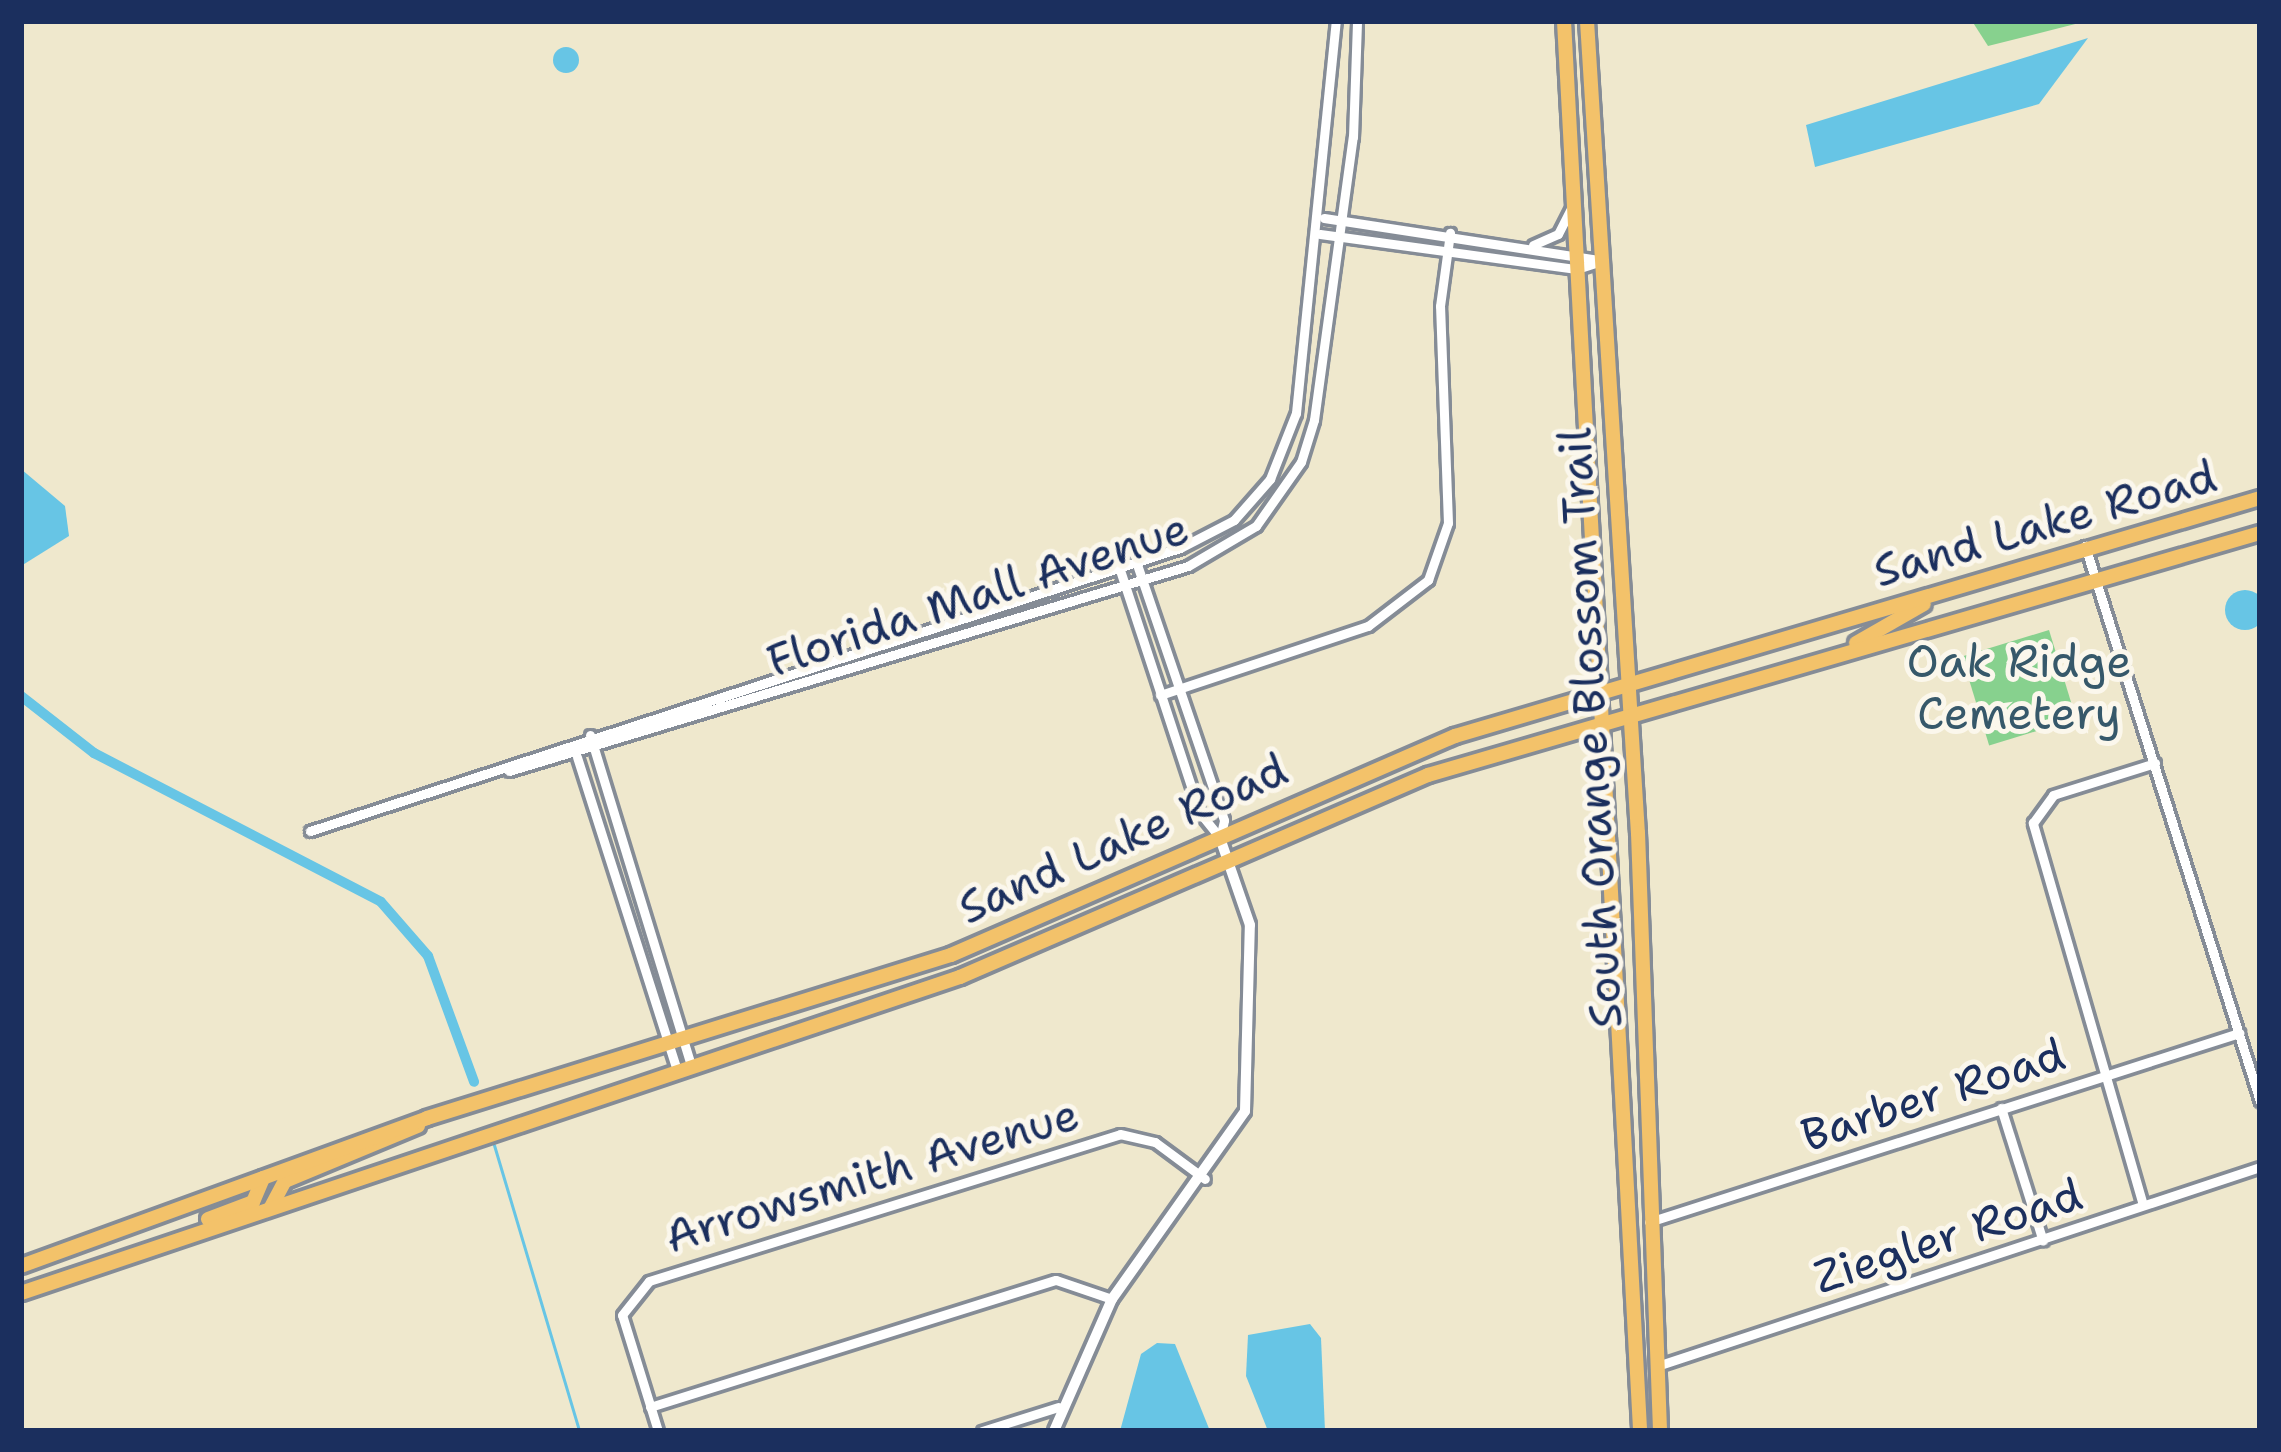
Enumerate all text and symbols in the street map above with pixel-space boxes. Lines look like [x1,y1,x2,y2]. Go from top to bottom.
street label: South Orange Blossom Trail [1548,427,1634,1029]
street label: Sand Lake Road [1867,449,2223,599]
street label: Florida Mall Avenue [761,501,1195,689]
park label: Oak Ridge Cemetery [1906,635,2132,741]
street label: Sand Lake Road [950,742,1296,936]
street label: Barber Road [1794,1027,2072,1163]
street label: Arrowsmith Avenue [659,1087,1085,1265]
street label: Ziegler Road [1807,1167,2089,1305]

